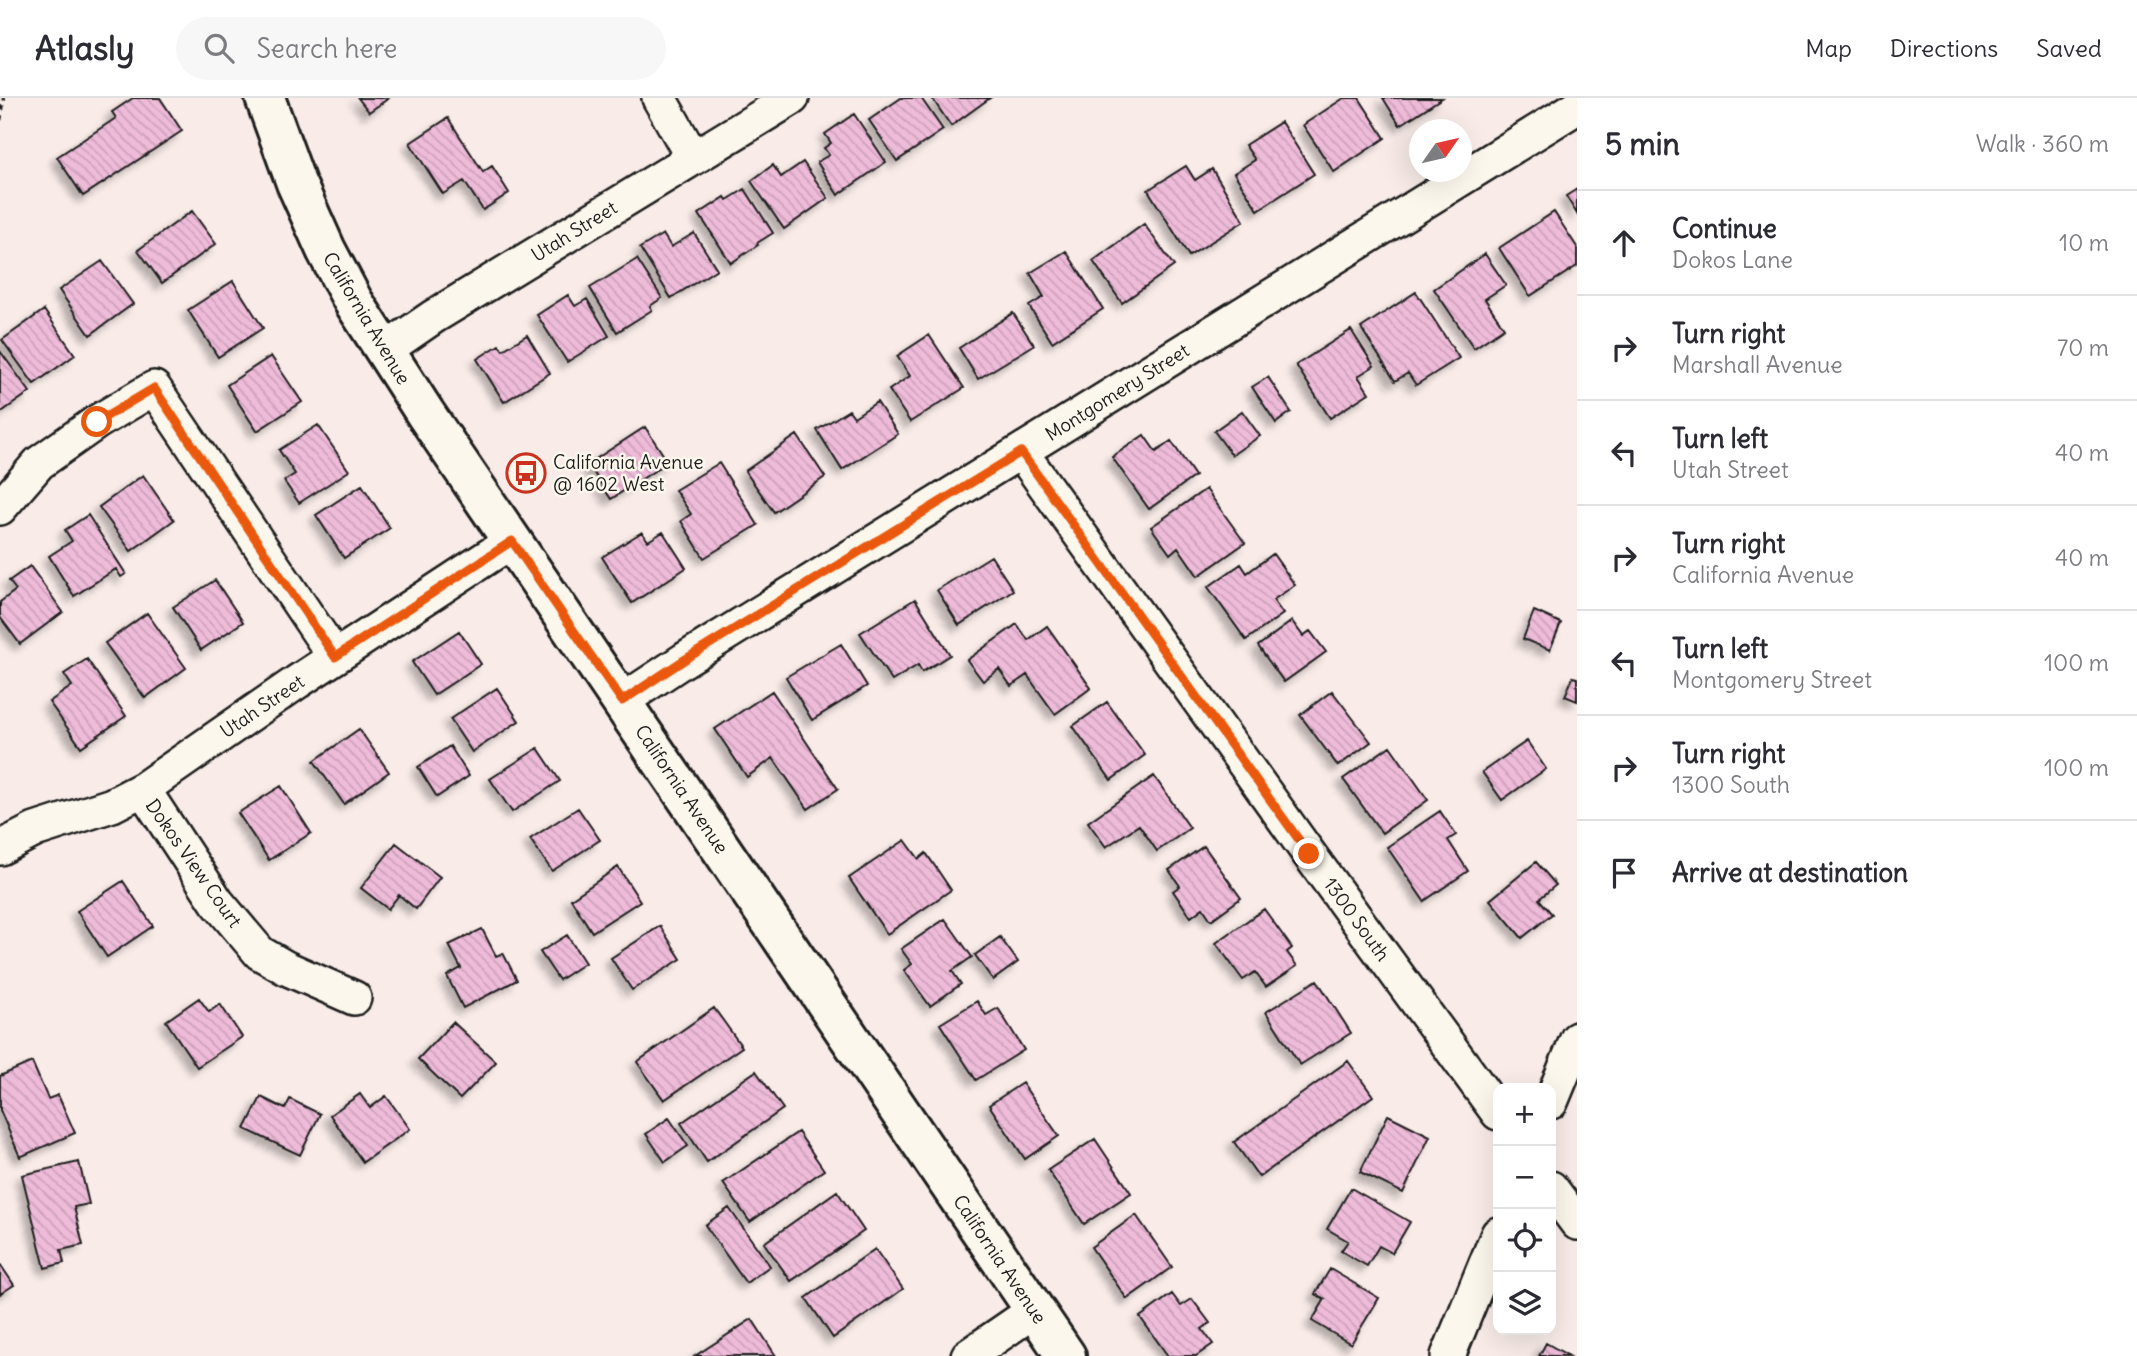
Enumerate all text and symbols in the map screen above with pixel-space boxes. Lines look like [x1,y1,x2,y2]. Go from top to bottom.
search box [176,17,666,80]
text: Atlasly [35,27,134,69]
icon: search [200,29,238,67]
text: Search here [256,32,397,65]
text: Map [1805,33,1852,63]
text: Directions [1890,33,1998,63]
text: Saved [2036,33,2102,63]
north arrow [1409,119,1472,182]
text: 5 min [1605,125,1680,163]
text: Walk · 360 m [1976,129,2109,158]
street label: Utah Street [527,195,621,267]
text: Continue [1672,212,1777,245]
icon: ahead [1605,224,1643,262]
text: 10 m [2059,228,2109,257]
text: Dokos Lane [1672,245,1793,274]
street label: California Avenue [318,247,416,389]
text: Turn right [1672,317,1785,350]
icon: right [1605,329,1643,367]
text: 70 m [2057,333,2109,362]
street label: Montgomery Street [1041,338,1193,446]
text: Marshall Avenue [1672,350,1843,379]
route start [81,406,112,437]
text: Turn left [1672,422,1768,455]
icon: left [1605,434,1643,472]
text: 40 m [2055,438,2109,467]
place label: California Avenue @ 1602 West [553,450,703,496]
bus stop icon: California Avenue @ 1602 West [505,452,547,494]
text: Utah Street [1672,455,1789,484]
text: Turn right [1672,527,1785,560]
icon: right [1605,539,1643,577]
text: 40 m [2055,543,2109,572]
text: California Avenue [1672,560,1854,589]
text: Turn left [1672,632,1768,665]
icon: left [1605,644,1643,682]
text: 100 m [2044,648,2109,677]
text: Montgomery Street [1672,665,1872,694]
street label: Utah Street [215,669,309,743]
street label: California Avenue [630,720,734,858]
text: Turn right [1672,737,1785,770]
icon: right [1605,749,1643,787]
text: 100 m [2044,753,2109,782]
text: 1300 South [1672,770,1790,799]
street label: Dokos View Court [141,794,247,932]
route end [1293,838,1324,869]
icon: arrive [1605,854,1643,892]
text: Arrive at destination [1672,856,1908,889]
street label: 1300 South [1319,872,1395,966]
map controls [1493,1083,1556,1335]
button: + [1493,1083,1556,1146]
button: − [1493,1146,1556,1209]
street label: California Avenue [948,1190,1052,1328]
button: locate [1493,1209,1556,1272]
button: layers [1493,1272,1556,1335]

